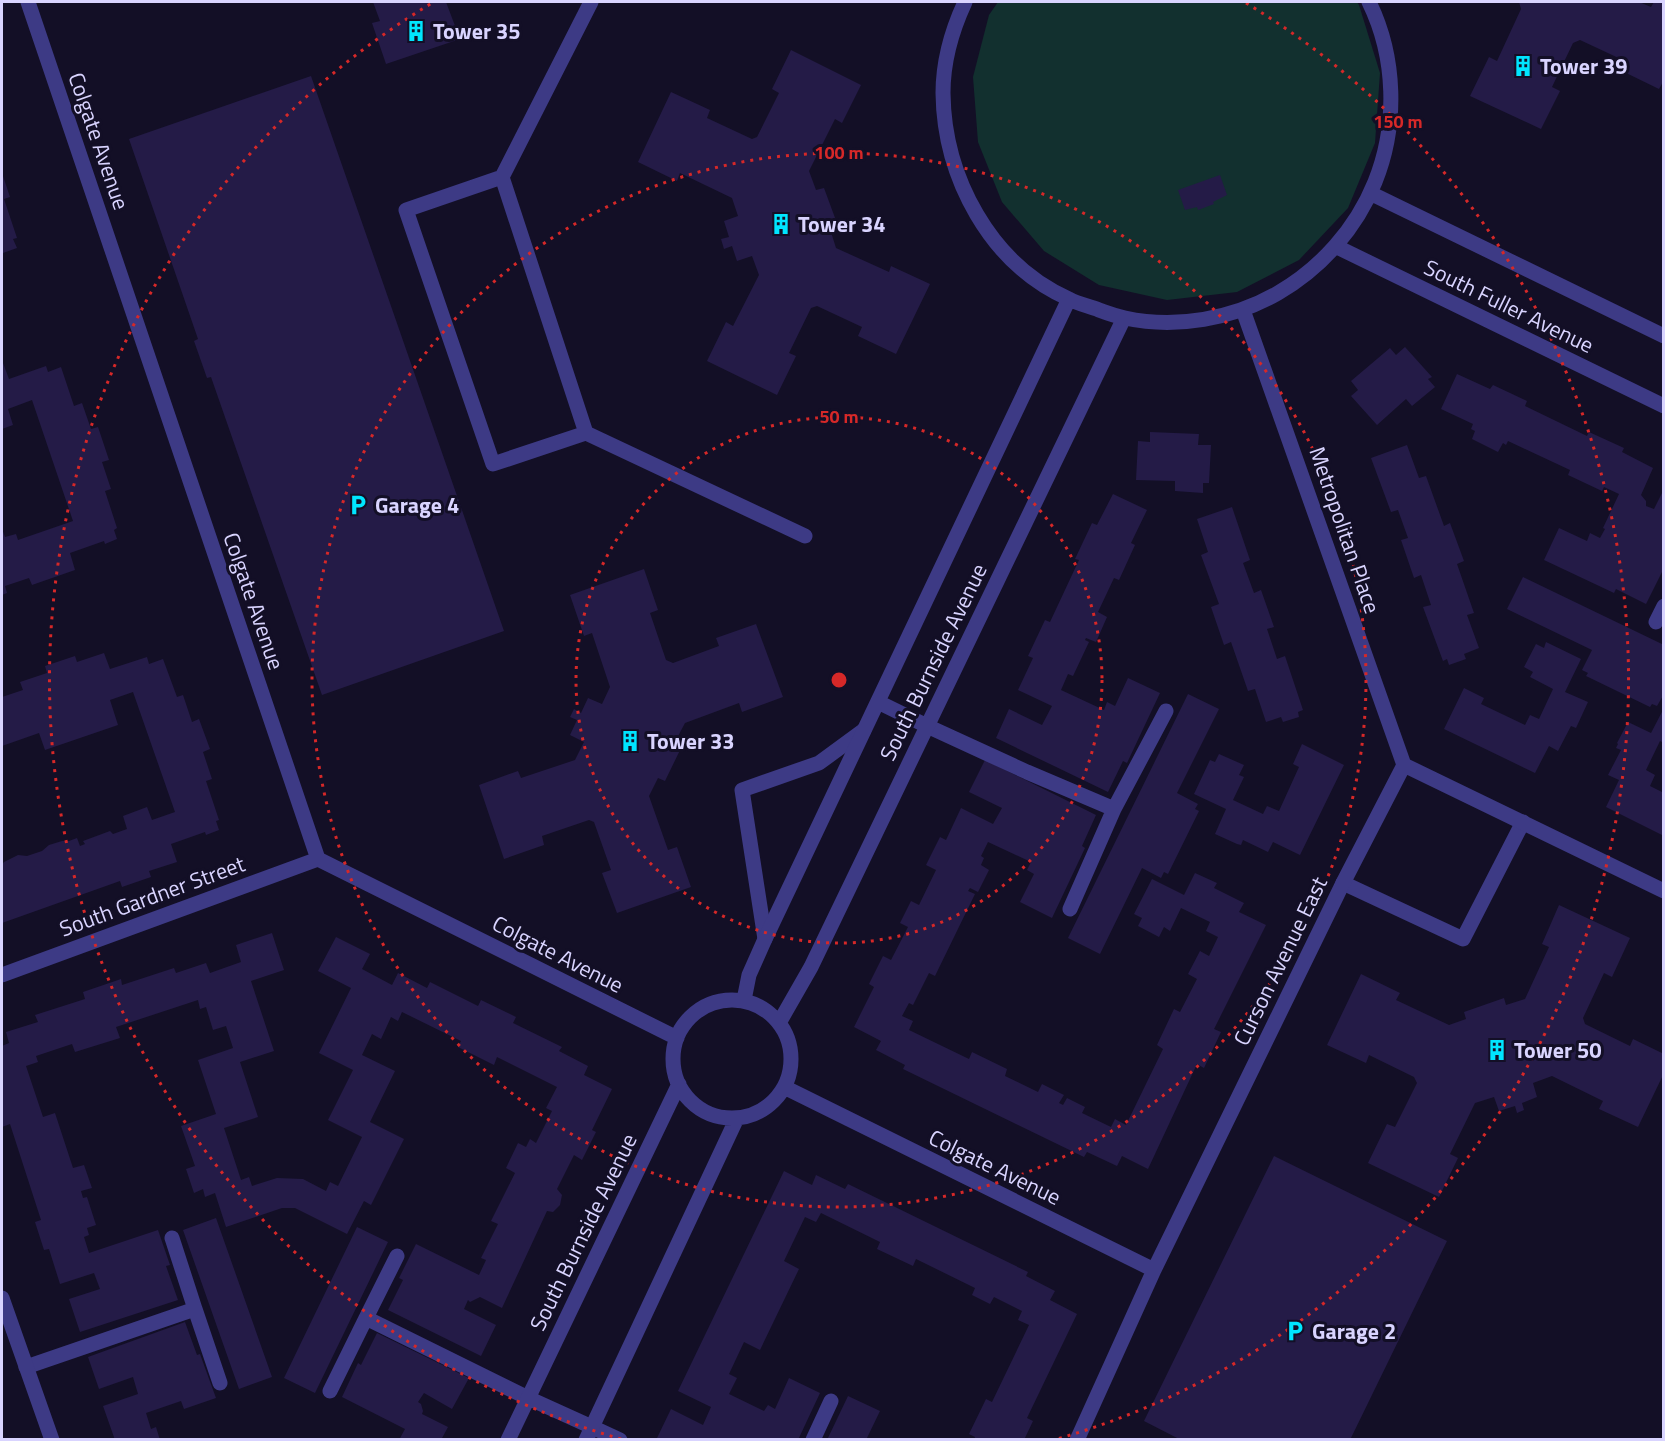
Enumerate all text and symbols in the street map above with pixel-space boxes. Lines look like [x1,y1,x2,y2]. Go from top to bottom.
place label: Tower 35 [433,14,521,48]
building icon: Tower 35 [404,19,428,43]
place label: Tower 39 [1540,49,1628,83]
building icon: Tower 39 [1511,54,1535,78]
street label: Colgate Avenue [60,68,138,214]
text: 150 m [1373,108,1423,135]
text: 100 m [814,139,864,166]
place label: Tower 34 [798,207,886,241]
building icon: Tower 34 [769,212,793,236]
street label: South Fuller Avenue [1418,250,1600,362]
text: 50 m [819,403,859,430]
street label: Metropolitan Place [1301,442,1389,618]
place label: Garage 4 [375,488,459,522]
parking icon: Garage 4 [346,493,370,517]
street label: Colgate Avenue [215,528,293,674]
street label: South Burnside Avenue [870,558,996,766]
centre of rings [829,670,849,690]
place label: Tower 33 [647,724,735,758]
building icon: Tower 33 [618,729,642,753]
street label: South Gardner Street [54,847,250,945]
street label: Curson Avenue East [1224,870,1336,1051]
street label: Colgate Avenue [486,906,630,1002]
place label: Tower 50 [1514,1033,1602,1067]
building icon: Tower 50 [1485,1038,1509,1062]
street label: Colgate Avenue [923,1120,1067,1214]
street label: South Burnside Avenue [520,1128,646,1336]
place label: Garage 2 [1312,1314,1396,1348]
parking icon: Garage 2 [1283,1319,1307,1343]

